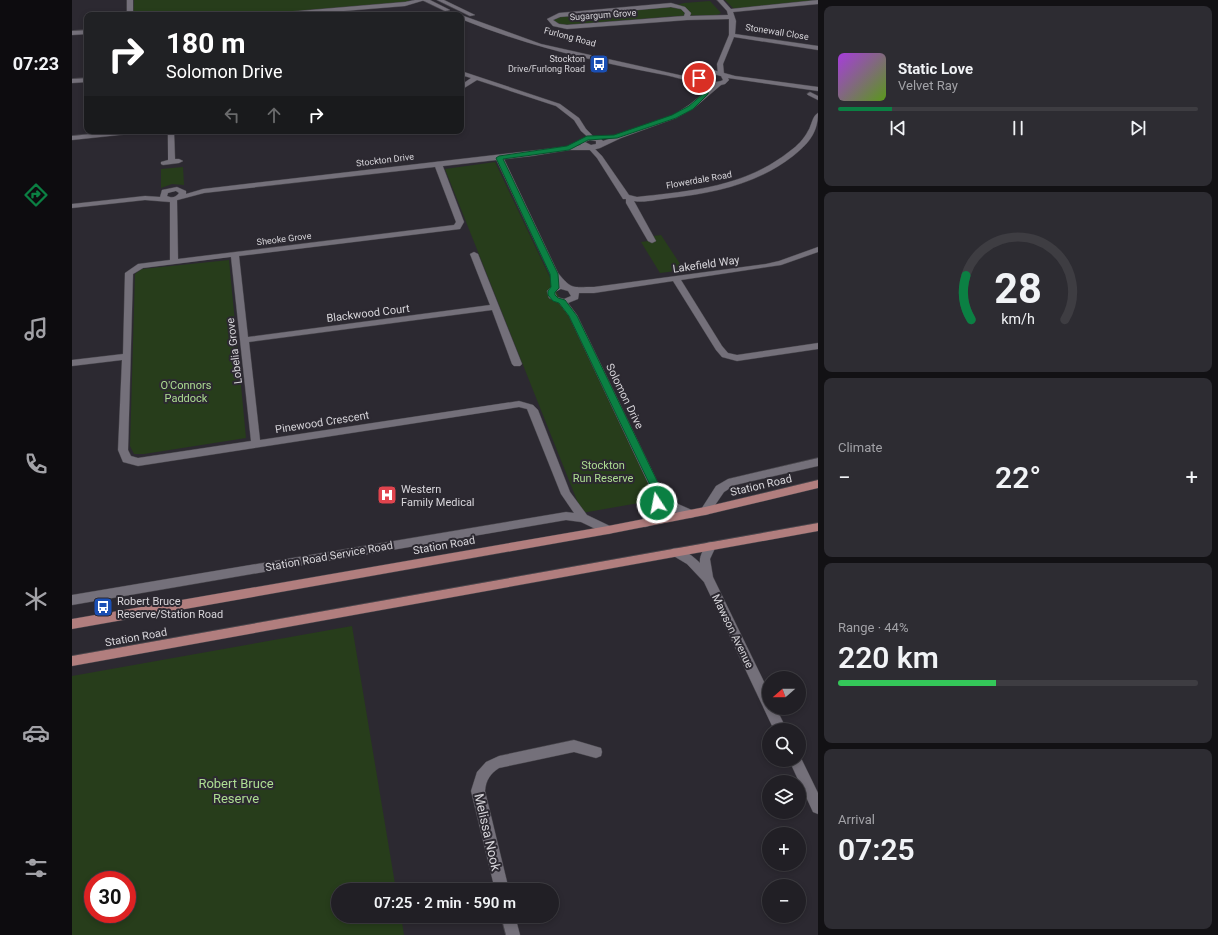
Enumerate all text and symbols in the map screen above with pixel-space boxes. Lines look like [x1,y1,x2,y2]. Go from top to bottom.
street label: Sugargum Grove [569,8,637,22]
street label: Stonewall Close [745,22,810,42]
street label: Furlong Road [543,25,597,49]
text: 180 m [166,27,245,60]
icon: right [100,28,152,80]
text: 07:23 [13,53,59,74]
bus stop icon: Stockton Drive/Furlong Road [588,53,610,75]
place label: Stockton Drive/Furlong Road [508,54,585,74]
text: Static Love [898,60,973,78]
text: Solomon Drive [166,61,283,82]
pin [682,61,716,95]
icon: arrive [688,67,710,89]
text: Velvet Ray [898,78,958,93]
icon: left [221,104,243,126]
icon: ahead [263,104,285,126]
icon: right [305,104,327,126]
icon: previous [887,117,909,139]
icon: pause [1007,117,1029,139]
icon: next [1127,117,1149,139]
street label: Stockton Drive [356,151,415,168]
street label: Flowerdale Road [665,169,733,191]
icon: directions [22,181,50,209]
street label: Sheoke Grove [256,231,312,247]
street label: Lakefield Way [672,253,741,276]
text: 28 [994,263,1042,312]
street label: Blackwood Court [326,302,411,325]
text: km/h [1001,310,1035,326]
icon: music [22,315,50,343]
street label: Lobelia Grove [224,317,245,385]
street label: Solomon Drive [603,361,646,431]
park label: O'Connors Paddock [161,379,212,405]
street label: Pinewood Crescent [274,409,370,436]
text: Climate [838,440,882,455]
icon: phone [22,450,50,478]
park label: Stockton Run Reserve [573,459,634,485]
text: 22° [995,460,1041,495]
text: − [838,465,851,490]
text: + [1186,465,1198,490]
street label: Station Road [729,472,793,499]
position arrow [636,482,678,524]
place label: Western Family Medical [401,483,475,509]
hospital icon: Western Family Medical [376,484,398,506]
street label: Station Road [412,534,476,557]
street label: Station Road Service Road [264,539,394,574]
icon: climate [22,585,50,613]
street label: Mawson Avenue [709,592,756,670]
place label: Robert Bruce Reserve/Station Road [117,595,223,621]
bus stop icon: Robert Bruce Reserve/Station Road [92,596,114,618]
text: Range · 44% [838,620,908,635]
street label: Station Road [104,626,168,649]
text: 220 km [838,640,939,675]
north arrow [762,671,806,715]
map controls [762,671,806,923]
icon: car [22,719,50,747]
button: search [762,723,806,767]
button: layers [762,775,806,819]
park label: Robert Bruce Reserve [198,776,274,806]
street label: Melissa Nook [471,792,504,873]
text: Arrival [838,812,875,827]
button: + [762,827,806,871]
text: 07:25 [838,832,915,867]
icon: filters [22,854,50,882]
speed limit sign: 30 [84,871,136,923]
button: − [762,879,806,923]
text: 07:25 · 2 min · 590 m [374,894,516,912]

